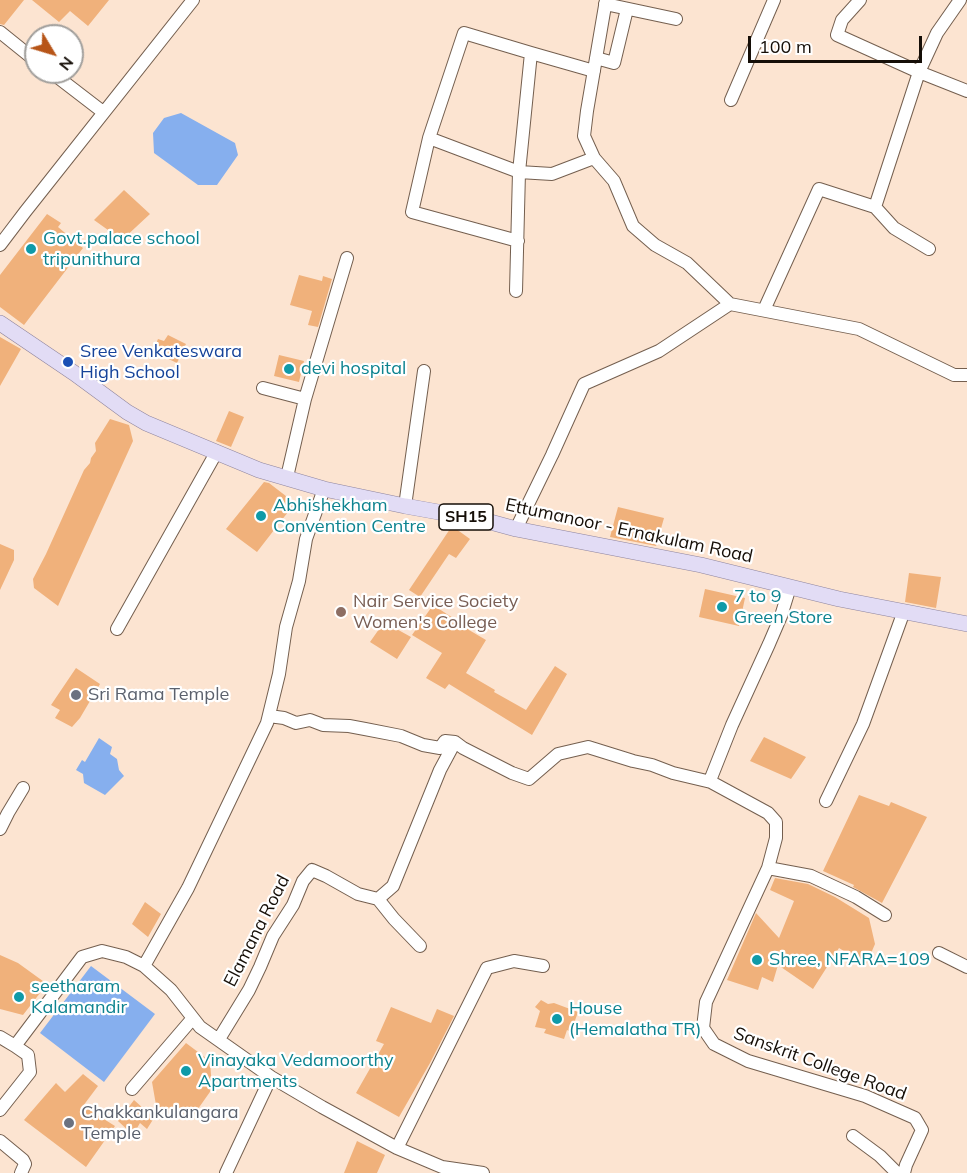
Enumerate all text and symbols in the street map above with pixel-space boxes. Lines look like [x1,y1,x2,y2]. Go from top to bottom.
north arrow [24,24,84,84]
scale bar [751,24,925,62]
text: 100 m [759,35,812,58]
text: N [55,53,78,75]
place label: Govt.palace school tripunithura [43,228,200,270]
marker: Govt.palace school tripunithura [24,242,38,256]
place label: Sree Venkateswara High School [80,341,242,384]
marker: Sree Venkateswara High School [61,355,75,369]
place label: devi hospital [301,358,406,380]
marker: devi hospital [282,362,296,376]
street label: Ettumanoor - Ernakulam Road [503,494,755,568]
place label: Abhishekham Convention Centre [273,495,426,538]
road number: SH15 [439,504,493,530]
marker: Abhishekham Convention Centre [254,509,268,523]
place label: 7 to 9 Green Store [734,586,832,628]
place label: Nair Service Society Women's College [353,591,518,634]
marker: 7 to 9 Green Store [715,600,729,614]
marker: Nair Service Society Women's College [334,605,348,619]
place label: Sri Rama Temple [88,684,229,706]
marker: Sri Rama Temple [69,688,83,702]
street label: Elamana Road [220,872,294,990]
place label: Shree, NFARA=109 [769,949,930,971]
marker: Shree, NFARA=109 [750,953,764,967]
place label: seetharam Kalamandir [31,976,127,1018]
marker: seetharam Kalamandir [12,990,26,1004]
place label: House (Hemalatha TR) [569,998,701,1040]
marker: House (Hemalatha TR) [550,1012,564,1026]
street label: Sanskrit College Road [731,1023,909,1105]
place label: Vinayaka Vedamoorthy Apartments [198,1050,394,1092]
marker: Vinayaka Vedamoorthy Apartments [179,1064,193,1078]
place label: Chakkankulangara Temple [81,1102,239,1144]
marker: Chakkankulangara Temple [62,1116,76,1130]

